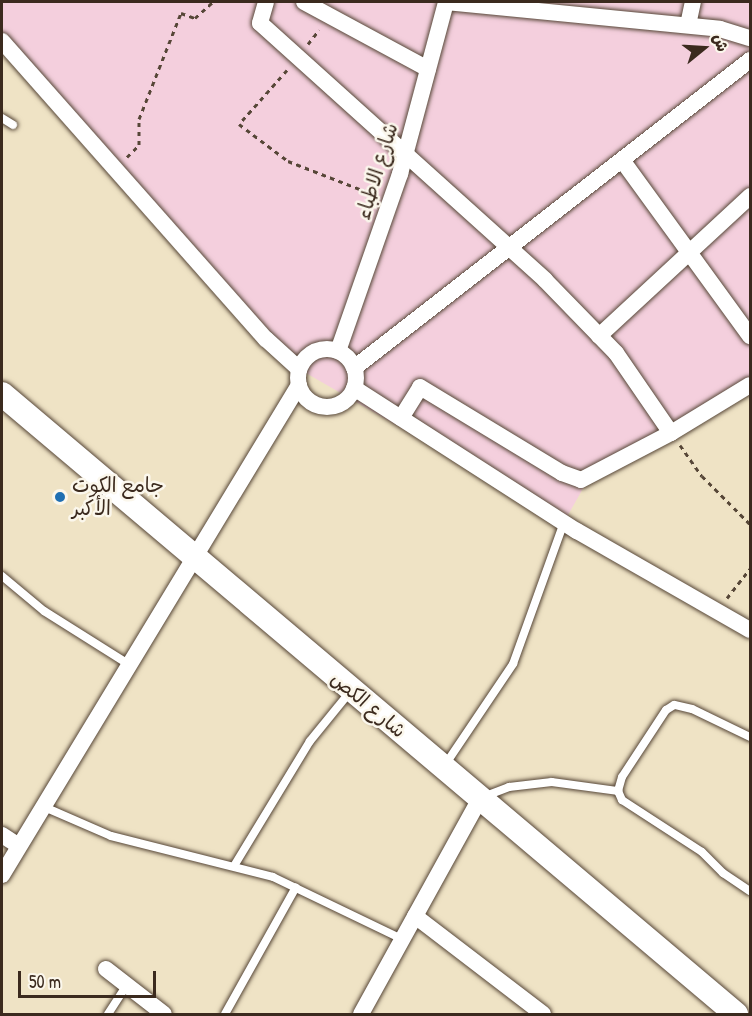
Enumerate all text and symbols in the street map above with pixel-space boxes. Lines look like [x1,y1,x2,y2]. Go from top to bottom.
north arrow [674,18,734,78]
text: ش [708,31,734,54]
street label: شارع الاطباء [350,120,402,222]
place label: جامع الكوت الأكبر [72,473,164,520]
marker: جامع الكوت الأكبر [53,490,67,504]
street label: شارع الكص [327,666,411,742]
scale bar [21,959,159,997]
text: 50 m [29,969,61,994]

